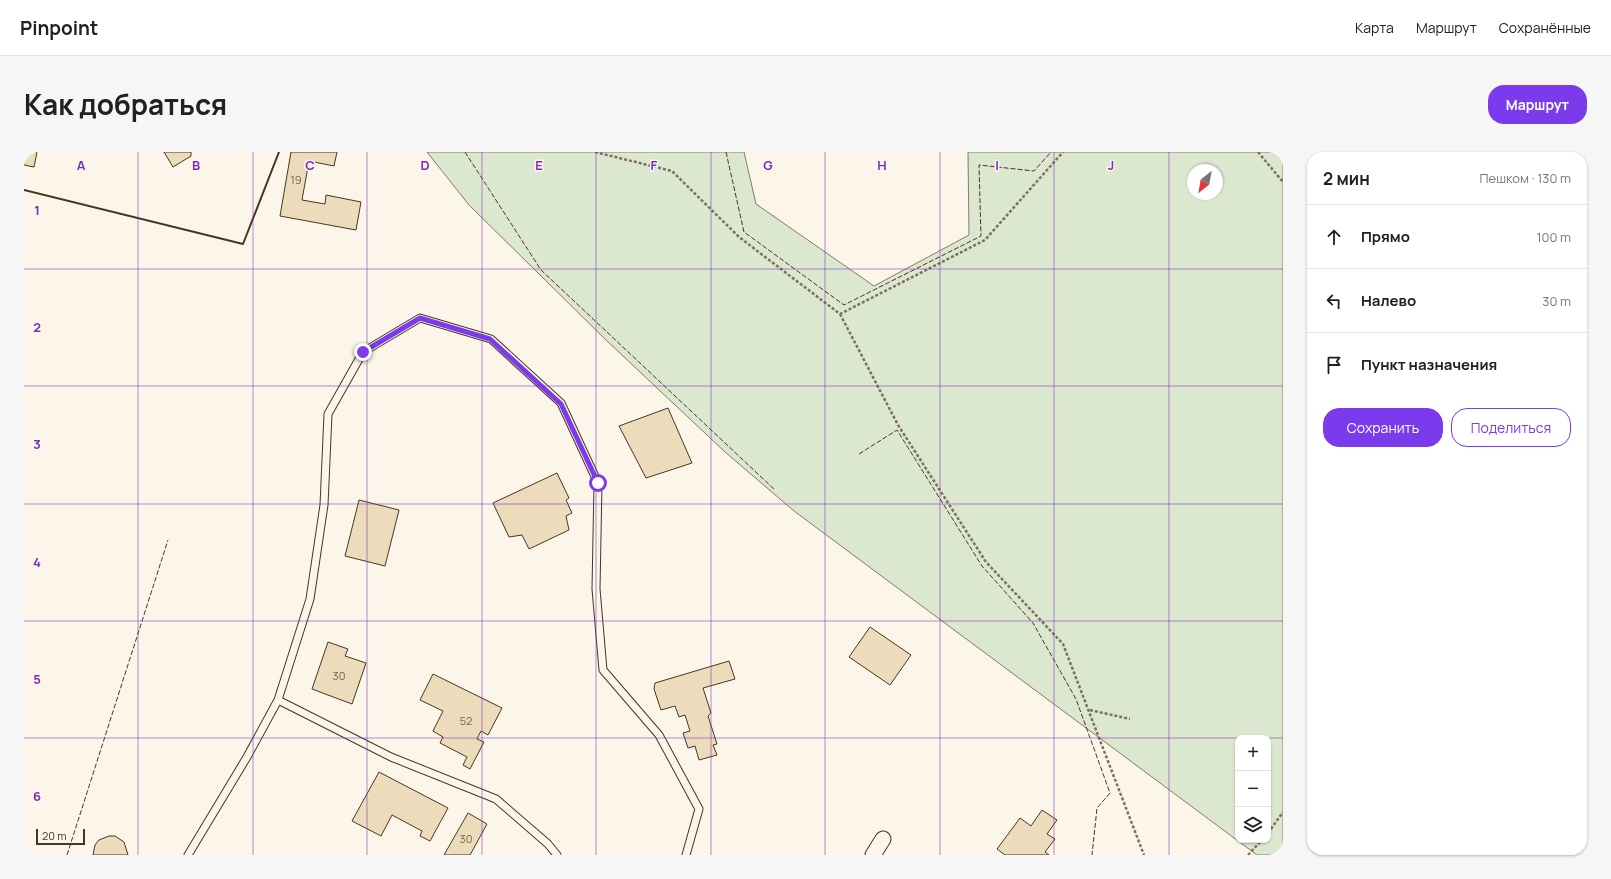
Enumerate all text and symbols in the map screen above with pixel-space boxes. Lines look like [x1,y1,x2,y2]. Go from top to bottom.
text: Pinpoint [20,15,98,41]
text: Карта [1355,18,1394,37]
text: Маршрут [1416,18,1477,37]
text: Сохранённые [1499,18,1591,37]
text: Как добраться [24,85,227,123]
button: Маршрут [1488,85,1587,124]
text: A [77,156,86,174]
text: B [192,156,200,174]
text: C [305,156,315,174]
text: D [420,156,430,174]
text: E [535,156,543,174]
text: F [651,156,658,174]
text: G [763,156,773,174]
text: H [877,156,887,174]
text: I [995,156,999,174]
text: J [1108,156,1114,174]
north arrow [1187,164,1223,200]
text: 2 мин [1323,167,1370,190]
text: Пешком · 130 m [1480,169,1571,187]
house number: 19 [290,172,302,187]
text: 1 [34,201,40,219]
icon: ahead [1323,226,1345,248]
text: Прямо [1361,226,1410,247]
text: 100 m [1536,228,1571,246]
icon: left [1323,290,1345,312]
text: Налево [1361,290,1416,311]
text: 30 m [1542,292,1571,310]
text: 2 [33,318,41,336]
route end [354,343,372,361]
icon: arrive [1323,354,1345,376]
text: Пункт назначения [1361,354,1497,375]
button: Сохранить [1323,408,1443,447]
button: Поделиться [1451,408,1571,447]
text: 3 [33,435,41,453]
route start [589,474,607,492]
text: 4 [33,553,41,571]
house number: 30 [333,668,345,683]
text: 5 [33,670,41,688]
house number: 52 [460,713,472,728]
map controls [1235,735,1271,843]
button: + [1235,735,1271,771]
button: − [1235,771,1271,807]
text: 6 [33,787,41,805]
button: layers [1235,807,1271,843]
scale bar [36,827,85,846]
text: 20 m [42,828,67,843]
house number: 30 [460,831,472,846]

